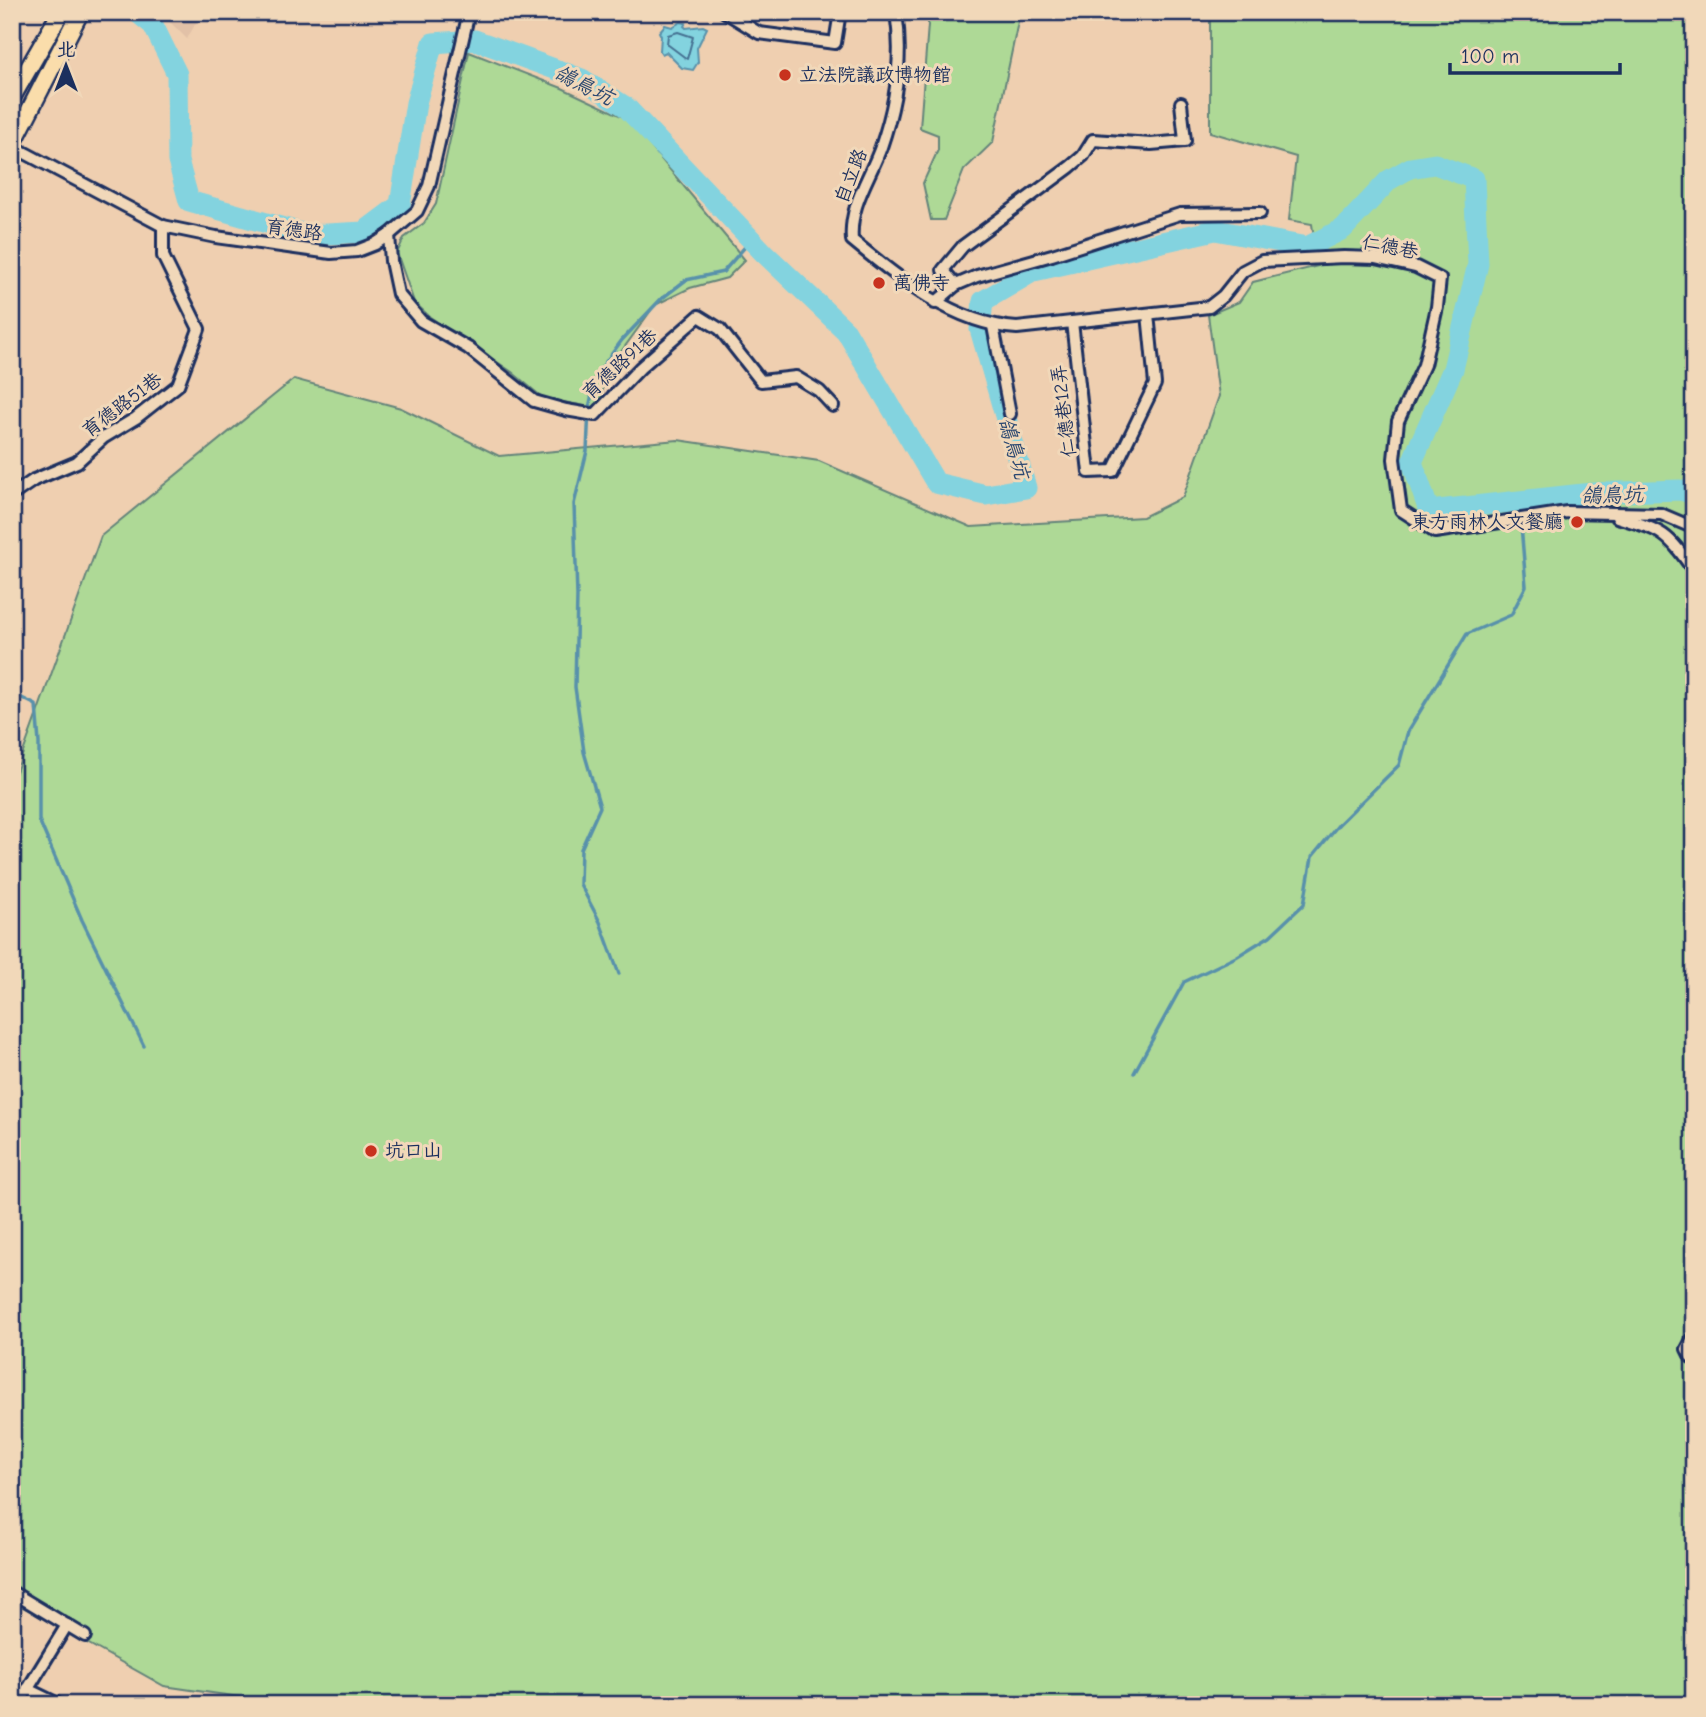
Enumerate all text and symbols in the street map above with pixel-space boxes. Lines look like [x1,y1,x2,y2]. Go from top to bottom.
north arrow [32,32,102,102]
scale bar [1450,32,1620,76]
text: 北 [56,39,76,61]
text: 100 m [1461,44,1519,68]
water label: 鴿鳥坑 [550,60,619,111]
place label: 立法院議政博物館 [799,64,951,86]
marker: 立法院議政博物館 [777,67,793,83]
street label: 自立路 [830,145,872,207]
street label: 育德路 [264,215,324,245]
street label: 仁德巷 [1360,231,1420,263]
place label: 萬佛寺 [893,272,950,294]
marker: 萬佛寺 [871,275,887,291]
street label: 育德路91巷 [578,324,662,404]
street label: 仁德巷12弄 [1047,363,1081,459]
street label: 育德路51巷 [78,368,166,442]
water label: 鴿鳥坑 [994,414,1035,484]
water label: 鴿鳥坑 [1580,482,1646,508]
place label: 東方雨林人文餐廳 [1411,511,1563,533]
marker: 東方雨林人文餐廳 [1569,514,1585,530]
place label: 坑口山 [385,1140,442,1162]
marker: 坑口山 [363,1143,379,1159]

